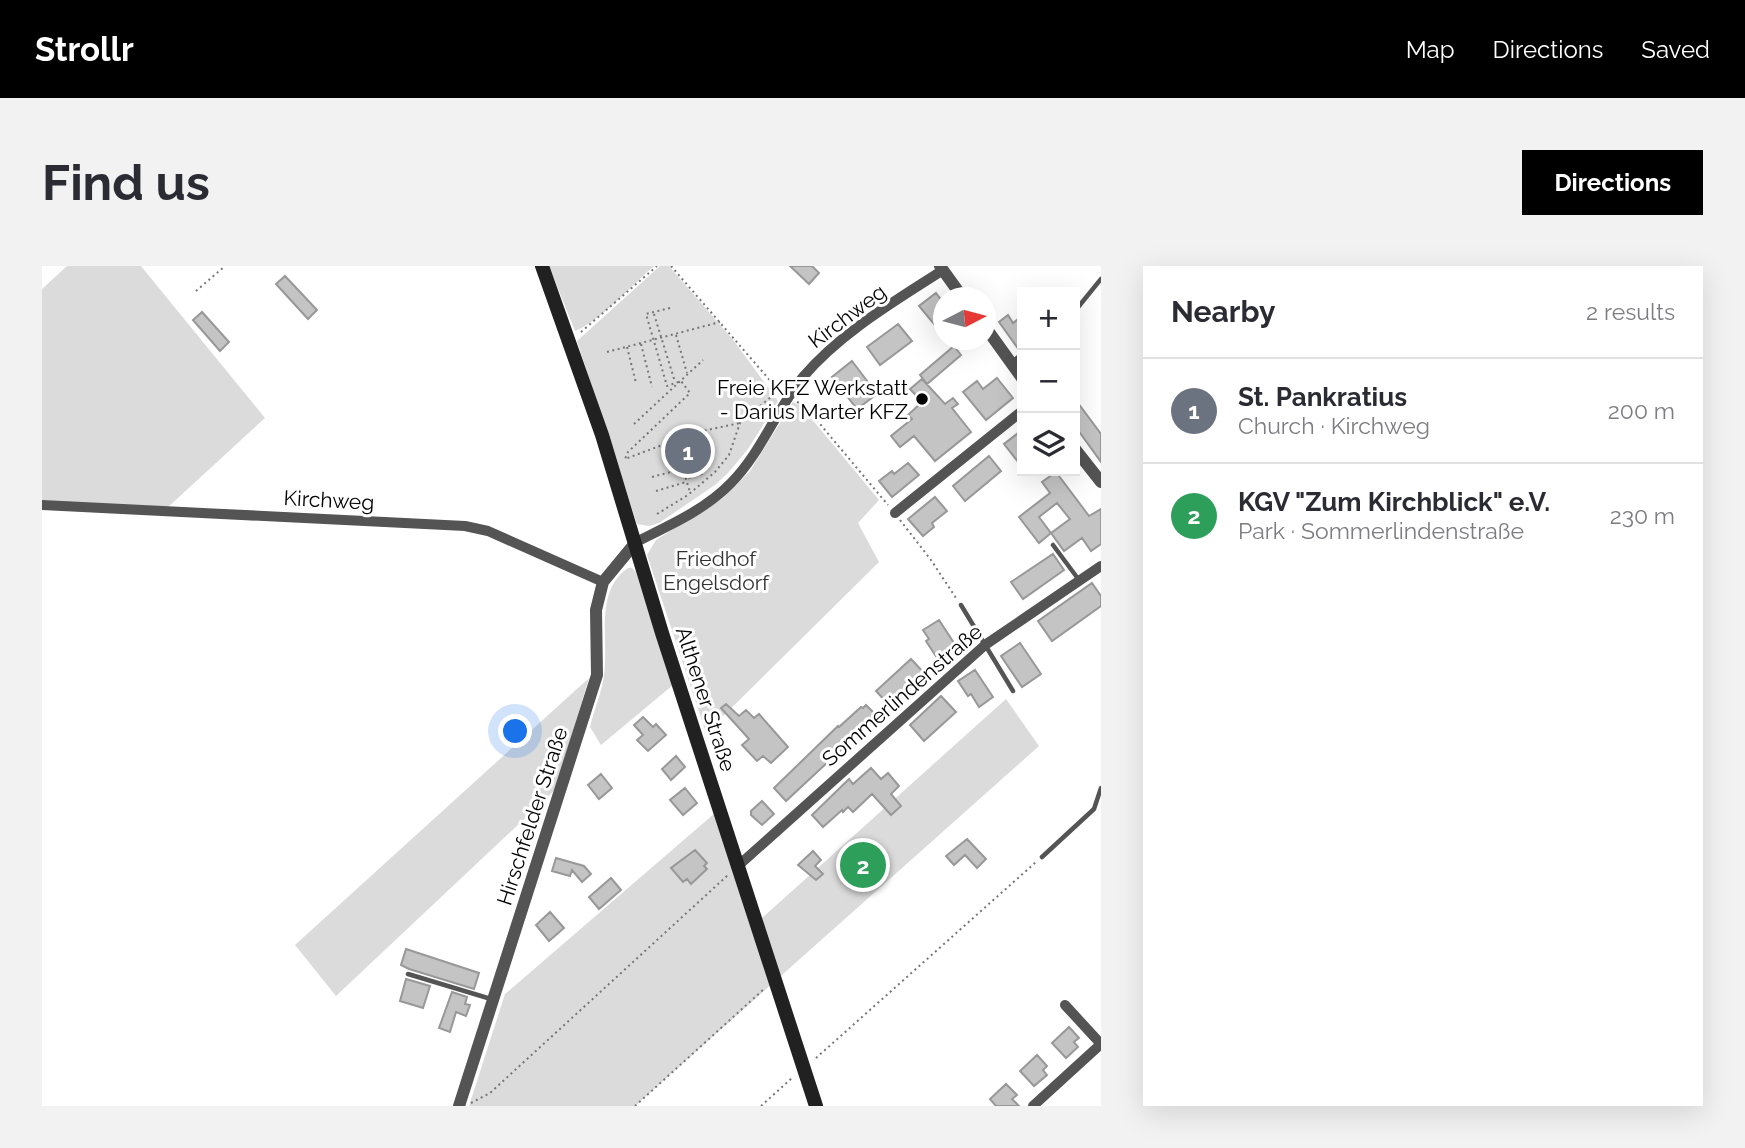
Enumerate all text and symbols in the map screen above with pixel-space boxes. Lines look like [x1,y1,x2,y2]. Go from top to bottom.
text: Strollr [35,30,134,69]
text: Map [1406,35,1455,64]
text: Directions [1493,35,1603,64]
text: Saved [1641,35,1710,64]
button: Directions [1522,150,1703,215]
text: Find us [42,154,210,211]
street label: Kirchweg [803,279,891,353]
north arrow [933,287,996,350]
map controls [1017,287,1080,476]
button: + [1017,287,1080,350]
text: Nearby [1171,294,1275,329]
text: 2 results [1586,298,1675,325]
button: − [1017,350,1080,413]
place label: Freie KFZ Werkstatt - Darius Marter KFZ [717,375,908,424]
text: St. Pankratius [1238,382,1407,412]
marker: Freie KFZ Werkstatt - Darius Marter KFZ [914,391,930,407]
text: 1 [1188,397,1200,424]
text: 200 m [1608,397,1675,424]
text: Church · Kirchweg [1238,412,1430,439]
button: layers [1017,413,1080,476]
pin: 1 [665,425,711,477]
street label: Kirchweg [283,485,375,515]
text: KGV "Zum Kirchblick" e.V. [1238,487,1550,517]
text: 2 [1188,502,1200,529]
text: 230 m [1610,502,1675,529]
text: Park · Sommerlindenstraße [1238,517,1524,544]
park label: Friedhof Engelsdorf [663,546,770,595]
street label: Sommerlindenstraße [817,619,987,771]
street label: Althener Straße [671,624,741,774]
your location [498,714,532,748]
street label: Hirschfelder Straße [491,724,573,908]
pin: 2 [840,839,886,891]

